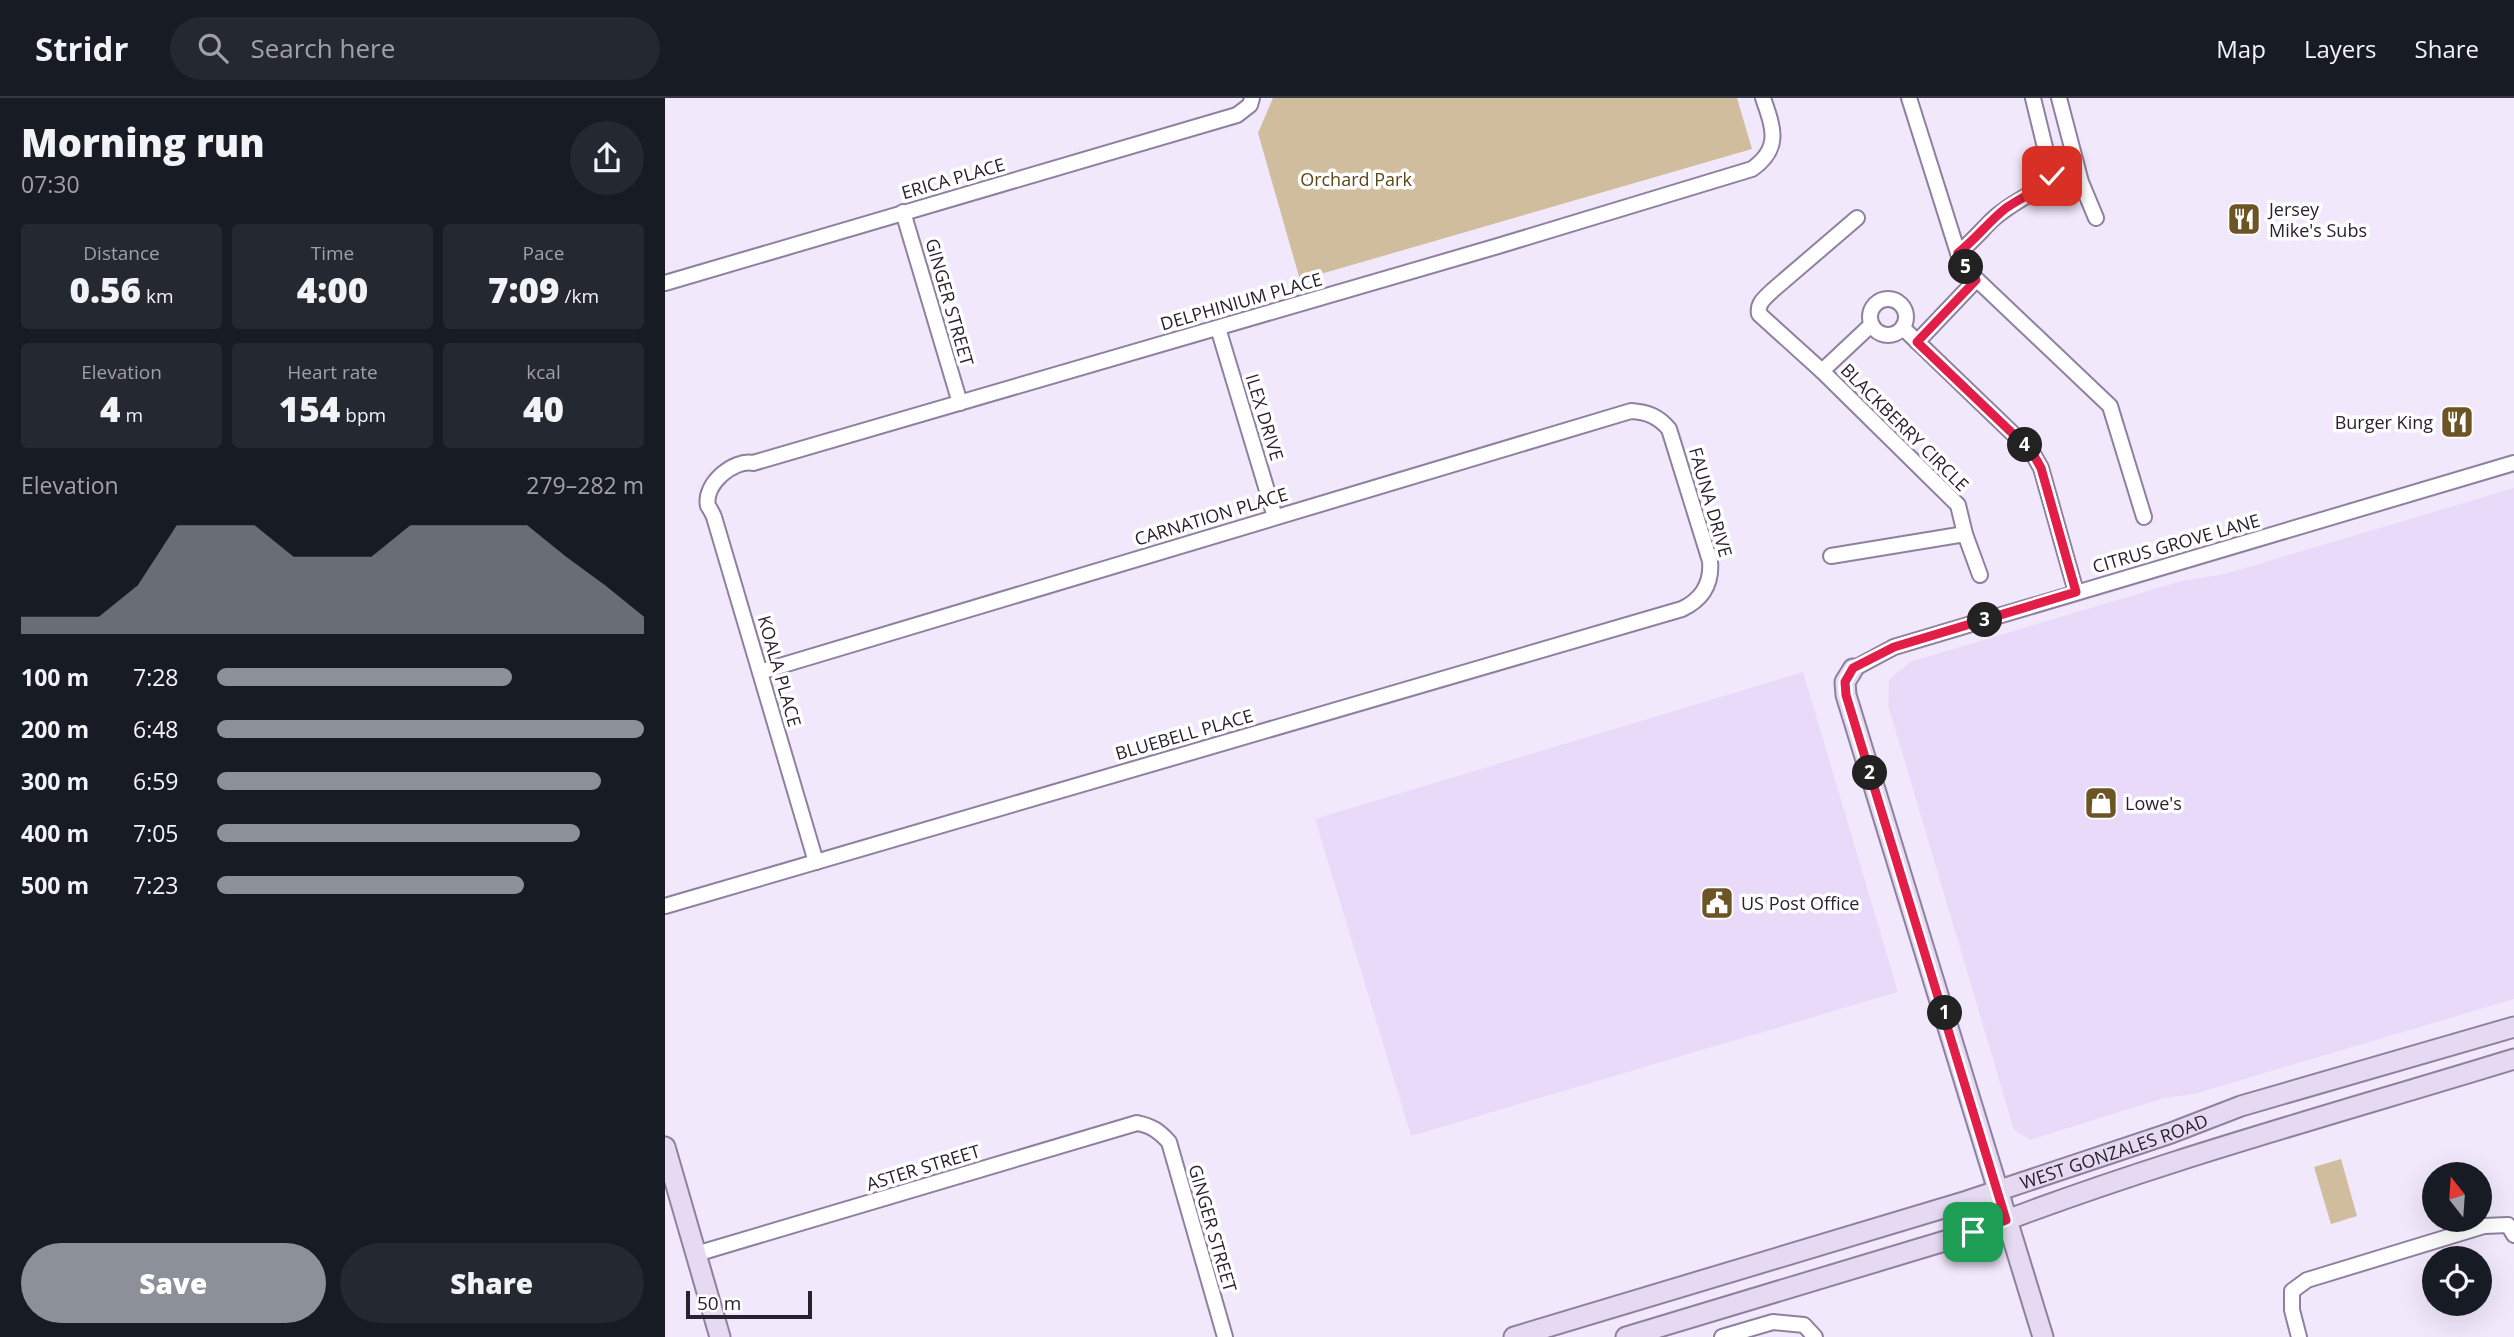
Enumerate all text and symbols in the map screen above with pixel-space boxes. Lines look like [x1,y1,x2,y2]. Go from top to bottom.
search box [170,17,660,80]
text: Stridr [35,26,128,71]
icon: search [194,29,232,67]
text: Search here [250,30,395,66]
text: Map [2216,32,2266,65]
text: Layers [2304,32,2377,65]
text: Share [2415,32,2479,65]
text: Morning run [21,116,265,168]
button: share [570,121,644,195]
pin [2022,146,2082,206]
street label: ERICA PLACE [899,152,1007,204]
icon: check [2033,157,2071,195]
park label: Orchard Park [1300,167,1412,191]
text: 07:30 [21,168,80,200]
place label: Jersey Mike's Subs [2267,197,2367,242]
restaurant icon: Jersey Mike's Subs [2225,200,2263,238]
street label: GINGER STREET [920,236,980,369]
text: Distance [83,240,160,266]
text: Time [311,240,354,266]
text: Pace [523,240,564,266]
pin: 5 [1949,250,1983,284]
text: 5 [1960,253,1971,279]
text: 0.56 [69,266,141,313]
text: 4:00 [297,266,368,313]
text: 7:09 [488,266,560,313]
street label: DELPHINIUM PLACE [1157,266,1325,336]
text: km [141,283,174,309]
text: /km [560,283,599,309]
street label: BLACKBERRY CIRCLE [1836,358,1974,496]
text: Elevation [81,359,162,385]
text: Heart rate [287,359,378,385]
text: kcal [526,359,561,385]
street label: ILEX DRIVE [1240,371,1290,463]
text: 4 [100,385,120,432]
text: 154 [279,385,340,432]
text: 40 [523,385,564,432]
text: m [120,402,143,428]
text: bpm [340,402,386,428]
restaurant icon: Burger King [2438,403,2476,441]
place label: Burger King [2335,410,2433,434]
pin: 4 [2007,428,2043,462]
text: 4 [2019,431,2030,457]
street label: FAUNA DRIVE [1684,444,1738,560]
text: Elevation [21,469,119,501]
text: 279–282 m [526,469,644,501]
street label: CARNATION PLACE [1132,481,1290,551]
street label: CITRUS GROVE LANE [2090,508,2262,578]
pin: 3 [1967,602,2003,638]
text: 3 [1979,606,1990,632]
street label: KOALA PLACE [753,613,807,729]
text: 100 m [21,661,89,693]
text: 7:28 [133,661,179,693]
street label: BLUEBELL PLACE [1112,703,1256,765]
text: 200 m [21,713,89,745]
text: 6:48 [133,713,179,745]
pin: 2 [1853,756,1887,790]
text: 2 [1864,759,1875,785]
text: 300 m [21,765,89,797]
text: 6:59 [133,765,179,797]
shop icon: Lowe's [2082,784,2120,822]
place label: Lowe's [2125,791,2182,815]
text: 400 m [21,817,89,849]
text: 7:05 [133,817,179,849]
text: 500 m [21,869,89,901]
text: 7:23 [133,869,179,901]
public building icon: US Post Office [1698,884,1736,922]
place label: US Post Office [1741,891,1859,915]
pin: 1 [1927,996,1963,1030]
text: 1 [1939,999,1950,1025]
street label: WEST GONZALES ROAD [2017,1108,2211,1195]
street label: ASTER STREET [863,1138,983,1196]
street label: GINGER STREET [1183,1162,1243,1295]
north arrow [2422,1162,2492,1232]
map controls [2422,1162,2492,1316]
pin [1943,1202,2003,1262]
icon: arrive [1954,1213,1992,1251]
button: Save [21,1243,326,1323]
button: Share [340,1243,644,1323]
button: locate [2422,1246,2492,1316]
scale bar [686,1288,812,1320]
text: 50 m [697,1290,741,1316]

